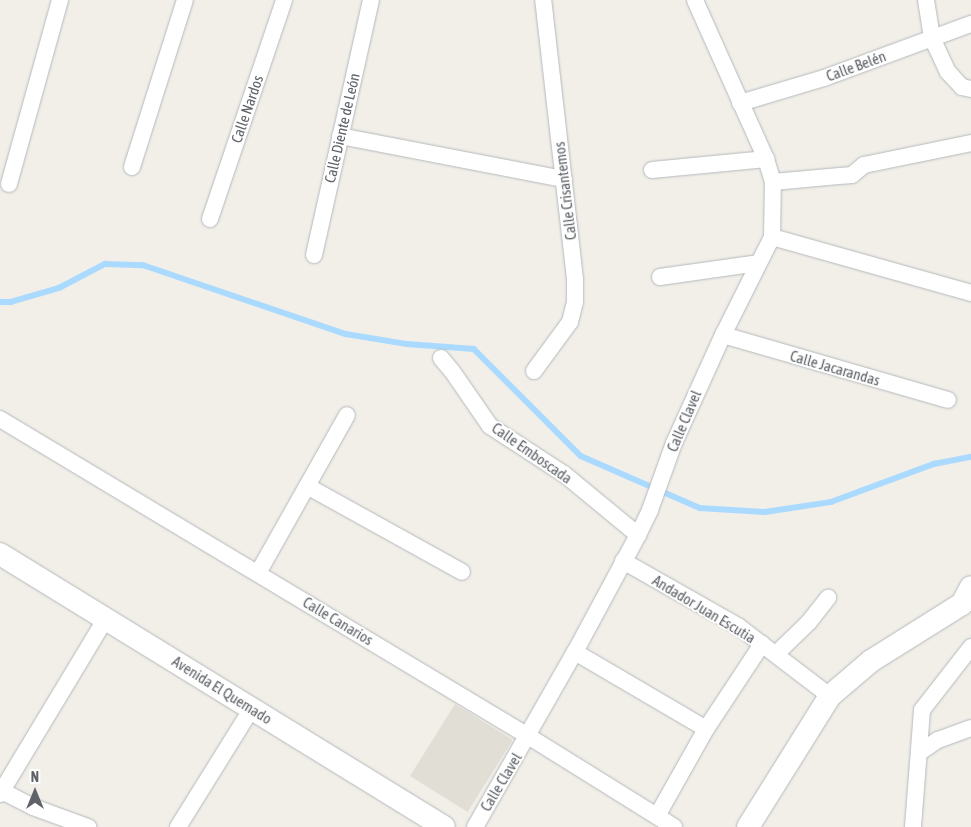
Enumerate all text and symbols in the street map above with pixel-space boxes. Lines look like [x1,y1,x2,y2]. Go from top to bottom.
street label: Calle Belén [824,47,888,85]
street label: Calle Diente de León [321,71,363,185]
street label: Calle Nardos [227,73,267,145]
street label: Calle Crisantemos [550,141,580,241]
street label: Calle Jacarandas [788,347,882,389]
street label: Calle Clavel [663,388,705,454]
street label: Calle Emboscada [488,419,576,487]
street label: Andador Juan Escutia [649,571,759,647]
street label: Calle Canarios [300,593,376,649]
street label: Avenida El Quemado [169,652,275,728]
street label: Calle Clavel [477,750,525,814]
north arrow [10,767,60,817]
text: N [31,769,39,785]

